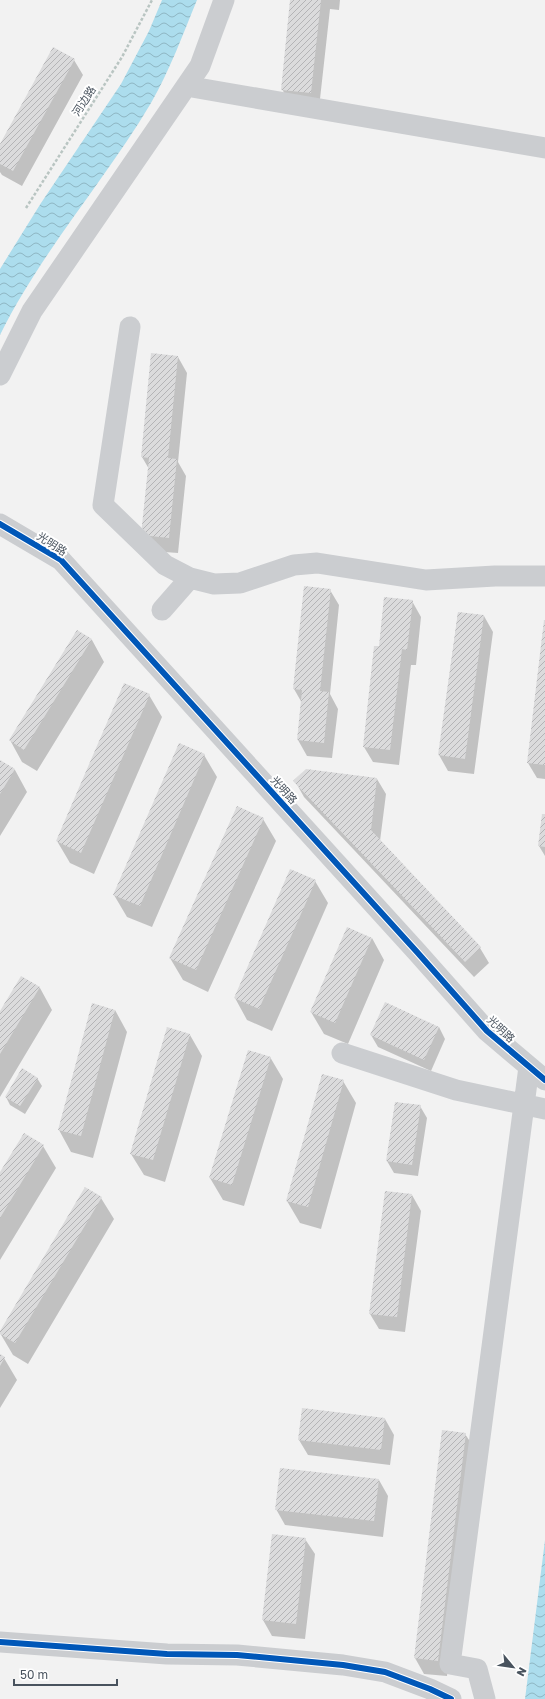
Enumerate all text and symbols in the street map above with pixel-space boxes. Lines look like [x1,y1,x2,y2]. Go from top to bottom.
street label: 河边路 [69,83,98,118]
street label: 光明路 [35,529,70,558]
street label: 光明路 [269,773,300,806]
street label: 光明路 [485,1013,518,1045]
north arrow [493,1647,533,1687]
scale bar [14,1661,117,1687]
text: N [514,1665,530,1679]
text: 50 m [20,1667,48,1682]

